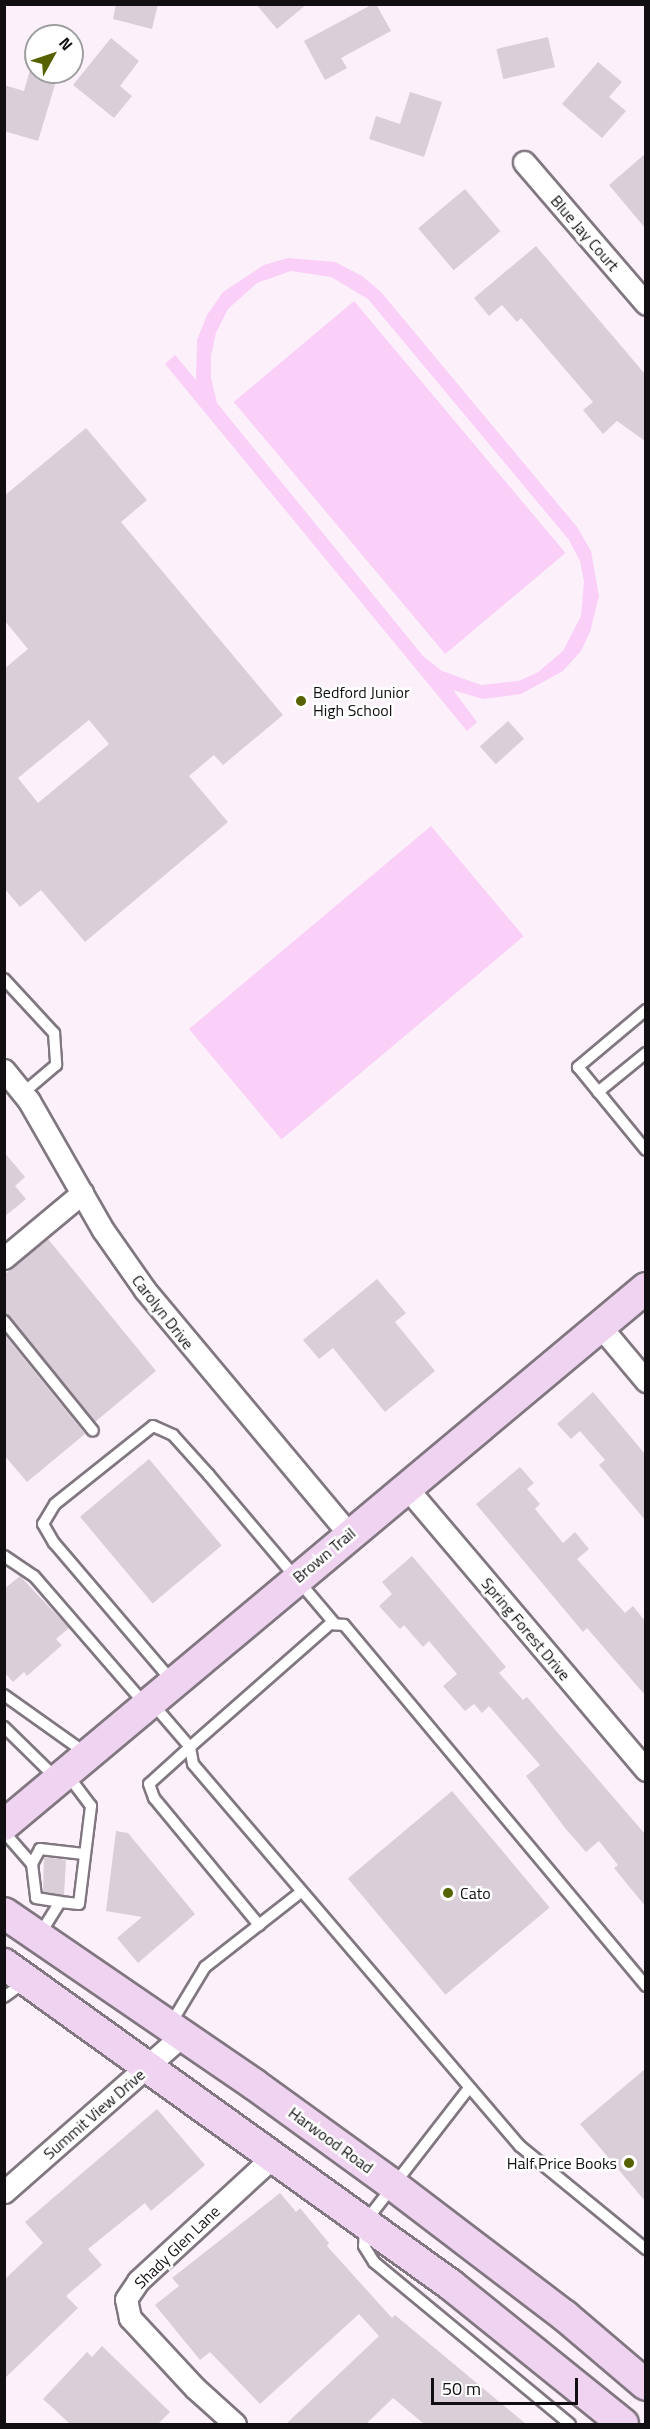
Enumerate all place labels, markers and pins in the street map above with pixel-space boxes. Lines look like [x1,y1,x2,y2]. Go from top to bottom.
place label: Bedford Junior High School [313,682,410,720]
marker: Bedford Junior High School [294,694,308,708]
place label: Cato [460,1883,491,1903]
marker: Cato [441,1886,455,1900]
place label: Half Price Books [507,2153,617,2173]
marker: Half Price Books [622,2156,636,2170]

